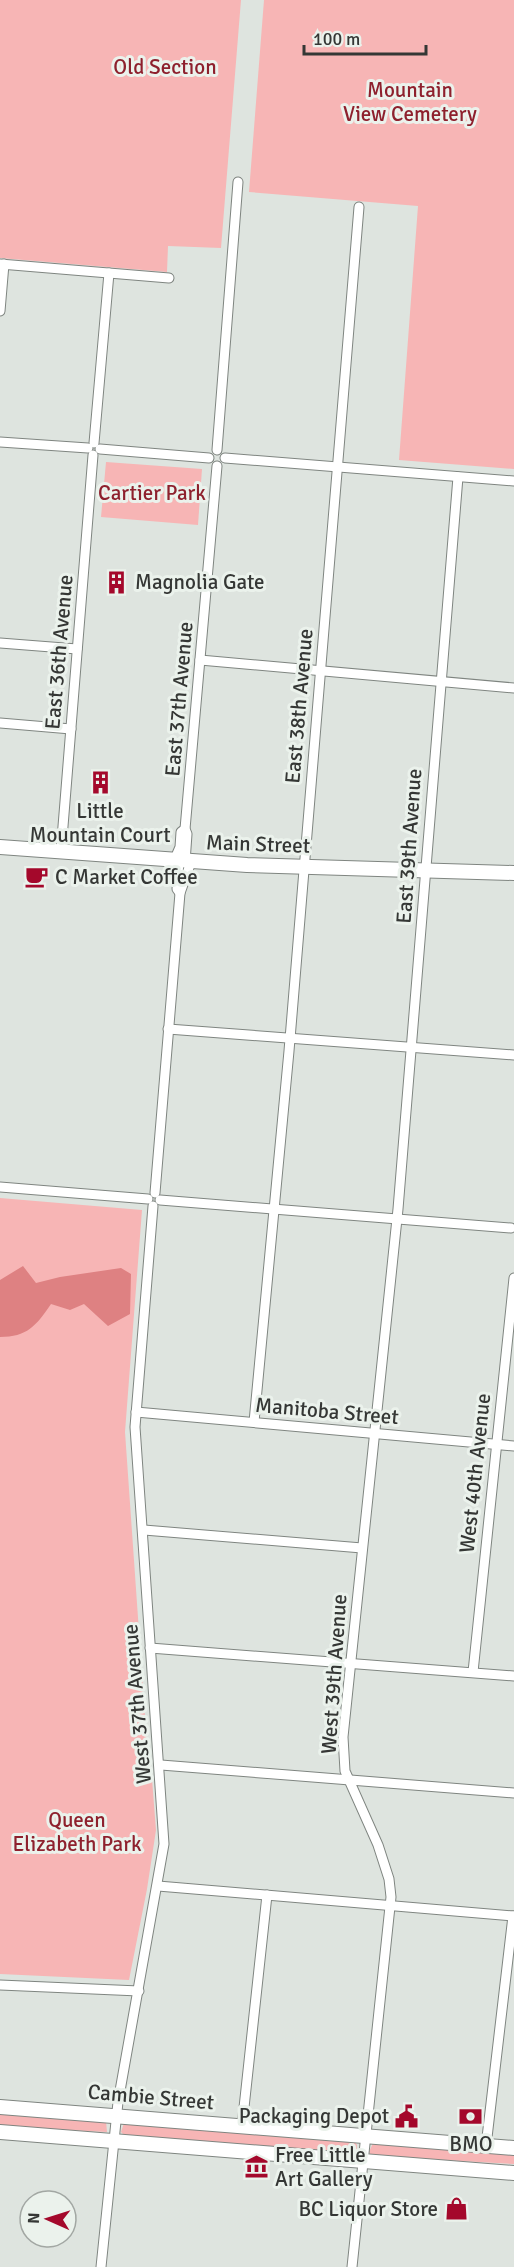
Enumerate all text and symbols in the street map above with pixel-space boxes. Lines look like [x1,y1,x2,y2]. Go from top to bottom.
scale bar [304,18,426,56]
text: 100 m [313,28,360,50]
park label: Old Section [113,54,217,80]
park label: Mountain View Cemetery [343,77,477,127]
park label: Cartier Park [98,480,206,506]
building icon: Magnolia Gate [104,569,130,595]
place label: Magnolia Gate [135,569,265,595]
street label: East 36th Avenue [39,574,79,730]
street label: East 37th Avenue [159,621,199,777]
street label: East 38th Avenue [279,628,319,784]
street label: East 39th Avenue [391,768,427,924]
building icon: Little Mountain Court [87,770,113,796]
place label: Little Mountain Court [29,798,171,848]
street label: Main Street [206,829,310,859]
cafe icon: C Market Coffee [24,864,50,890]
place label: C Market Coffee [55,864,198,890]
street label: Manitoba Street [254,1392,400,1430]
street label: West 40th Avenue [454,1392,496,1554]
street label: West 39th Avenue [315,1593,353,1755]
street label: West 37th Avenue [117,1623,157,1785]
park label: Queen Elizabeth Park [12,1807,142,1857]
street label: Cambie Street [87,2079,215,2115]
place label: Packaging Depot [239,2103,389,2129]
public building icon: Packaging Depot [394,2103,420,2129]
bank icon: BMO [458,2103,484,2129]
place label: BMO [449,2131,493,2157]
place label: Free Little Art Gallery [275,2142,373,2192]
museum icon: Free Little Art Gallery [244,2154,270,2180]
north arrow [18,2189,78,2249]
place label: BC Liquor Store [298,2196,438,2222]
shop icon: BC Liquor Store [443,2196,469,2222]
text: N [24,2212,44,2224]

